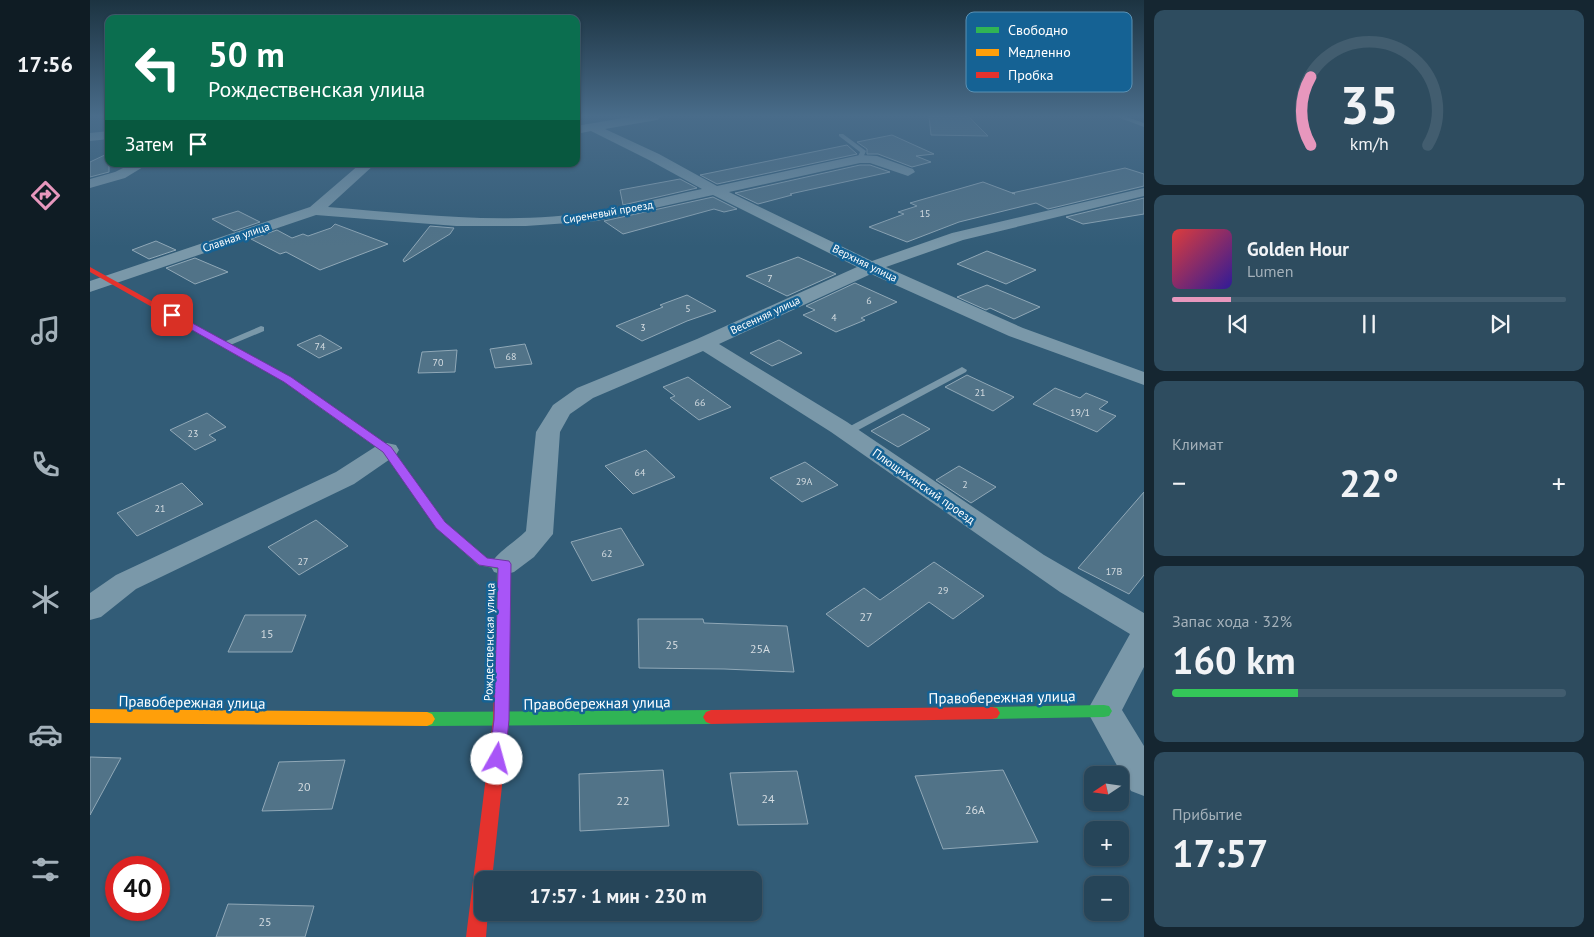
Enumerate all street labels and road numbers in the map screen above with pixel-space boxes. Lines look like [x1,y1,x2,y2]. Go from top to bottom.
street label: Сиреневый проезд [562,197,654,227]
street label: Славная улица [201,219,271,255]
street label: Верхняя улица [830,241,900,285]
street label: Весенняя улица [728,293,802,337]
street label: Плющихинский проезд [870,445,979,527]
street label: Рождественская улица [480,583,498,701]
street label: Правобережная улица [928,686,1076,708]
street label: Правобережная улица [118,691,266,713]
street label: Правобережная улица [523,692,671,714]

